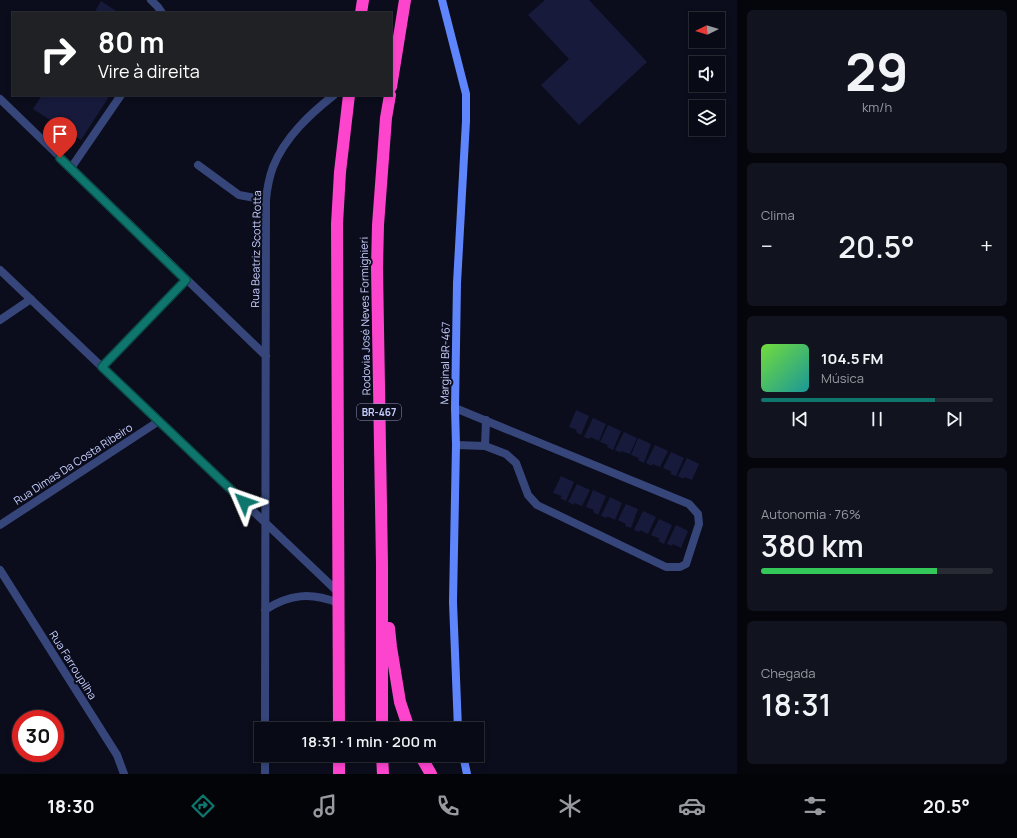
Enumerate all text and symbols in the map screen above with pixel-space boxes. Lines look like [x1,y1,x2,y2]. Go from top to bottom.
north arrow [689,12,725,48]
map controls [689,12,725,136]
text: 80 m [98,23,164,61]
icon: right [32,28,84,80]
text: 29 [845,36,909,107]
button: sound [689,56,725,92]
text: Vire à direita [98,59,200,83]
text: km/h [862,98,892,116]
button: layers [689,100,725,136]
pin [43,117,77,158]
icon: arrive [49,123,71,145]
street label: Rua Beatriz Scott Rotta [247,190,264,308]
text: Clima [761,206,795,224]
text: 20.5° [838,226,915,267]
text: − [761,231,773,261]
text: + [980,231,993,261]
street label: Rodovia José Neves Formighieri [356,237,373,395]
street label: Marginal BR-467 [436,321,453,405]
text: 104.5 FM [821,348,883,369]
text: Música [821,369,864,387]
road number: BR-467 [357,404,401,420]
icon: previous [789,408,811,430]
icon: pause [866,408,888,430]
icon: next [943,408,965,430]
street label: Rua Dimas Da Costa Ribeiro [10,419,136,508]
position arrow [223,481,265,523]
text: Autonomia · 76% [761,505,861,523]
text: 380 km [761,525,864,566]
street label: Rua Farroupilha [46,628,101,702]
text: Chegada [761,664,815,682]
text: 18:31 [761,684,831,725]
speed limit sign: 30 [12,710,64,762]
text: 18:31 · 1 min · 200 m [302,731,436,752]
icon: directions [189,792,217,820]
icon: music [311,792,339,820]
icon: phone [434,792,462,820]
icon: climate [556,792,584,820]
icon: car [678,792,706,820]
icon: filters [801,792,829,820]
text: 18:30 [47,794,95,818]
text: 20.5° [923,794,970,818]

